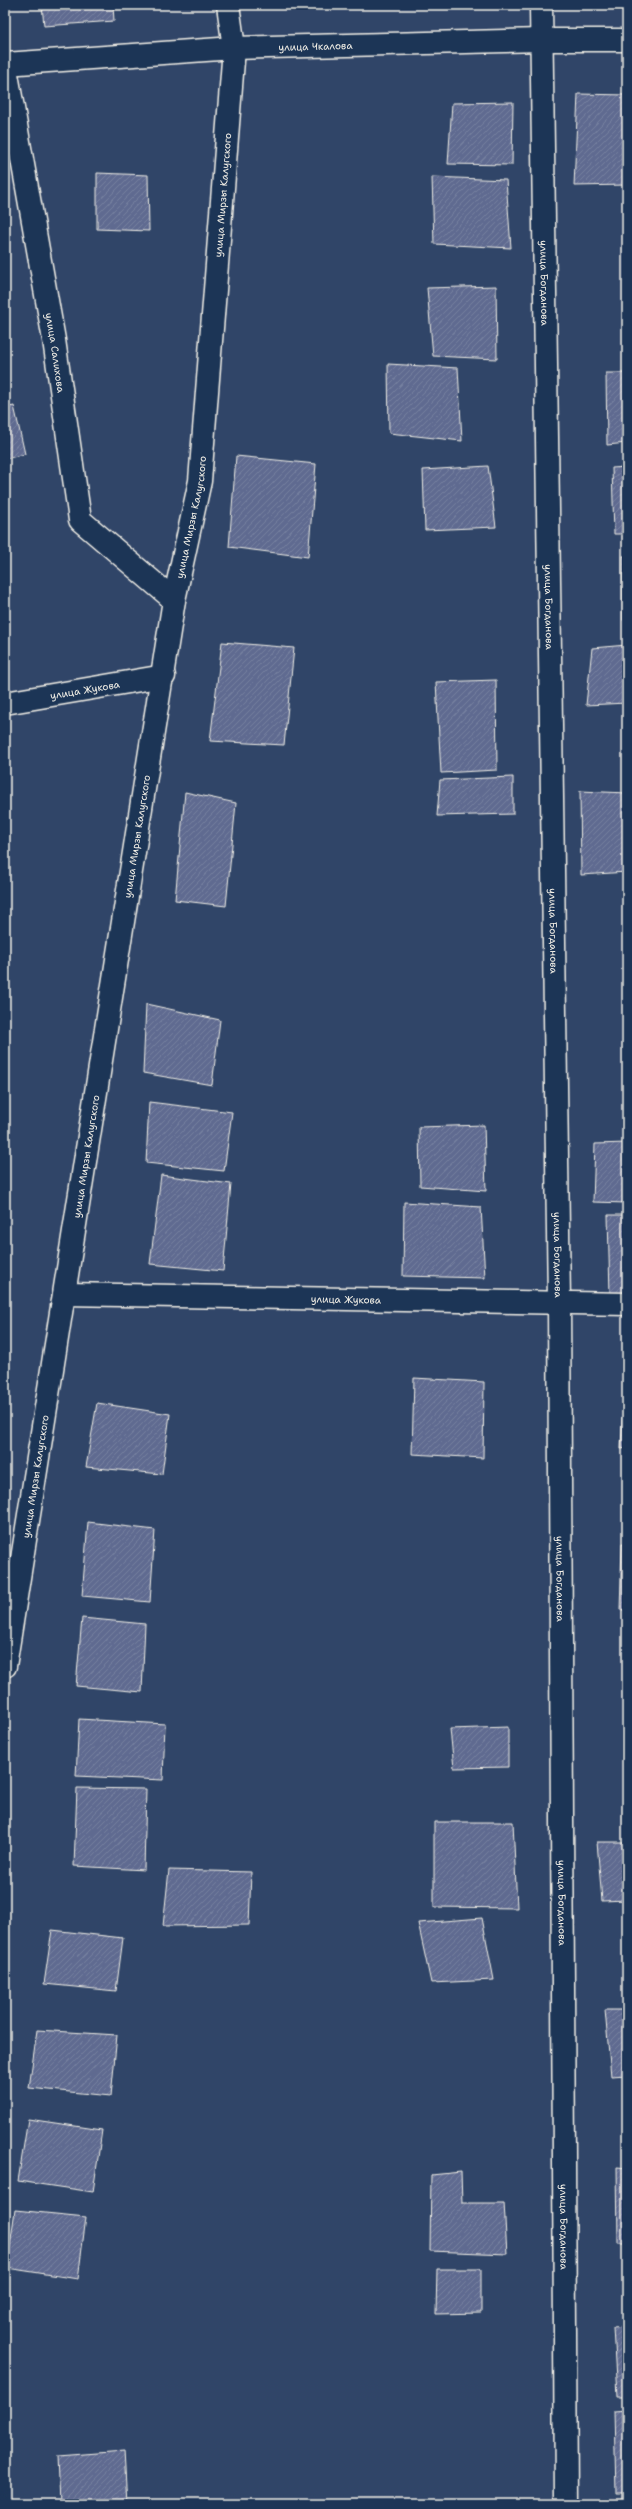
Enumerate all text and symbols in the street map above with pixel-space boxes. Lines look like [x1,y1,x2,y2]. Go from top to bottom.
street label: улица Чкалова [278,38,353,53]
street label: улица Мирзы Калугского [211,132,234,258]
street label: улица Богданова [538,240,552,327]
street label: улица Салихова [43,312,68,394]
street label: улица Мирзы Калугского [172,455,208,580]
street label: улица Богданова [542,564,556,651]
street label: улица Жукова [49,677,121,702]
street label: улица Мирзы Калугского [120,774,153,899]
street label: улица Богданова [547,888,561,975]
street label: улица Мирзы Калугского [70,1094,102,1219]
street label: улица Богданова [551,1212,565,1299]
street label: улица Жукова [311,1292,382,1306]
street label: улица Мирзы Калугского [19,1414,51,1539]
street label: улица Богданова [554,1536,567,1622]
street label: улица Богданова [556,1860,569,1946]
street label: улица Богданова [558,2184,571,2270]

